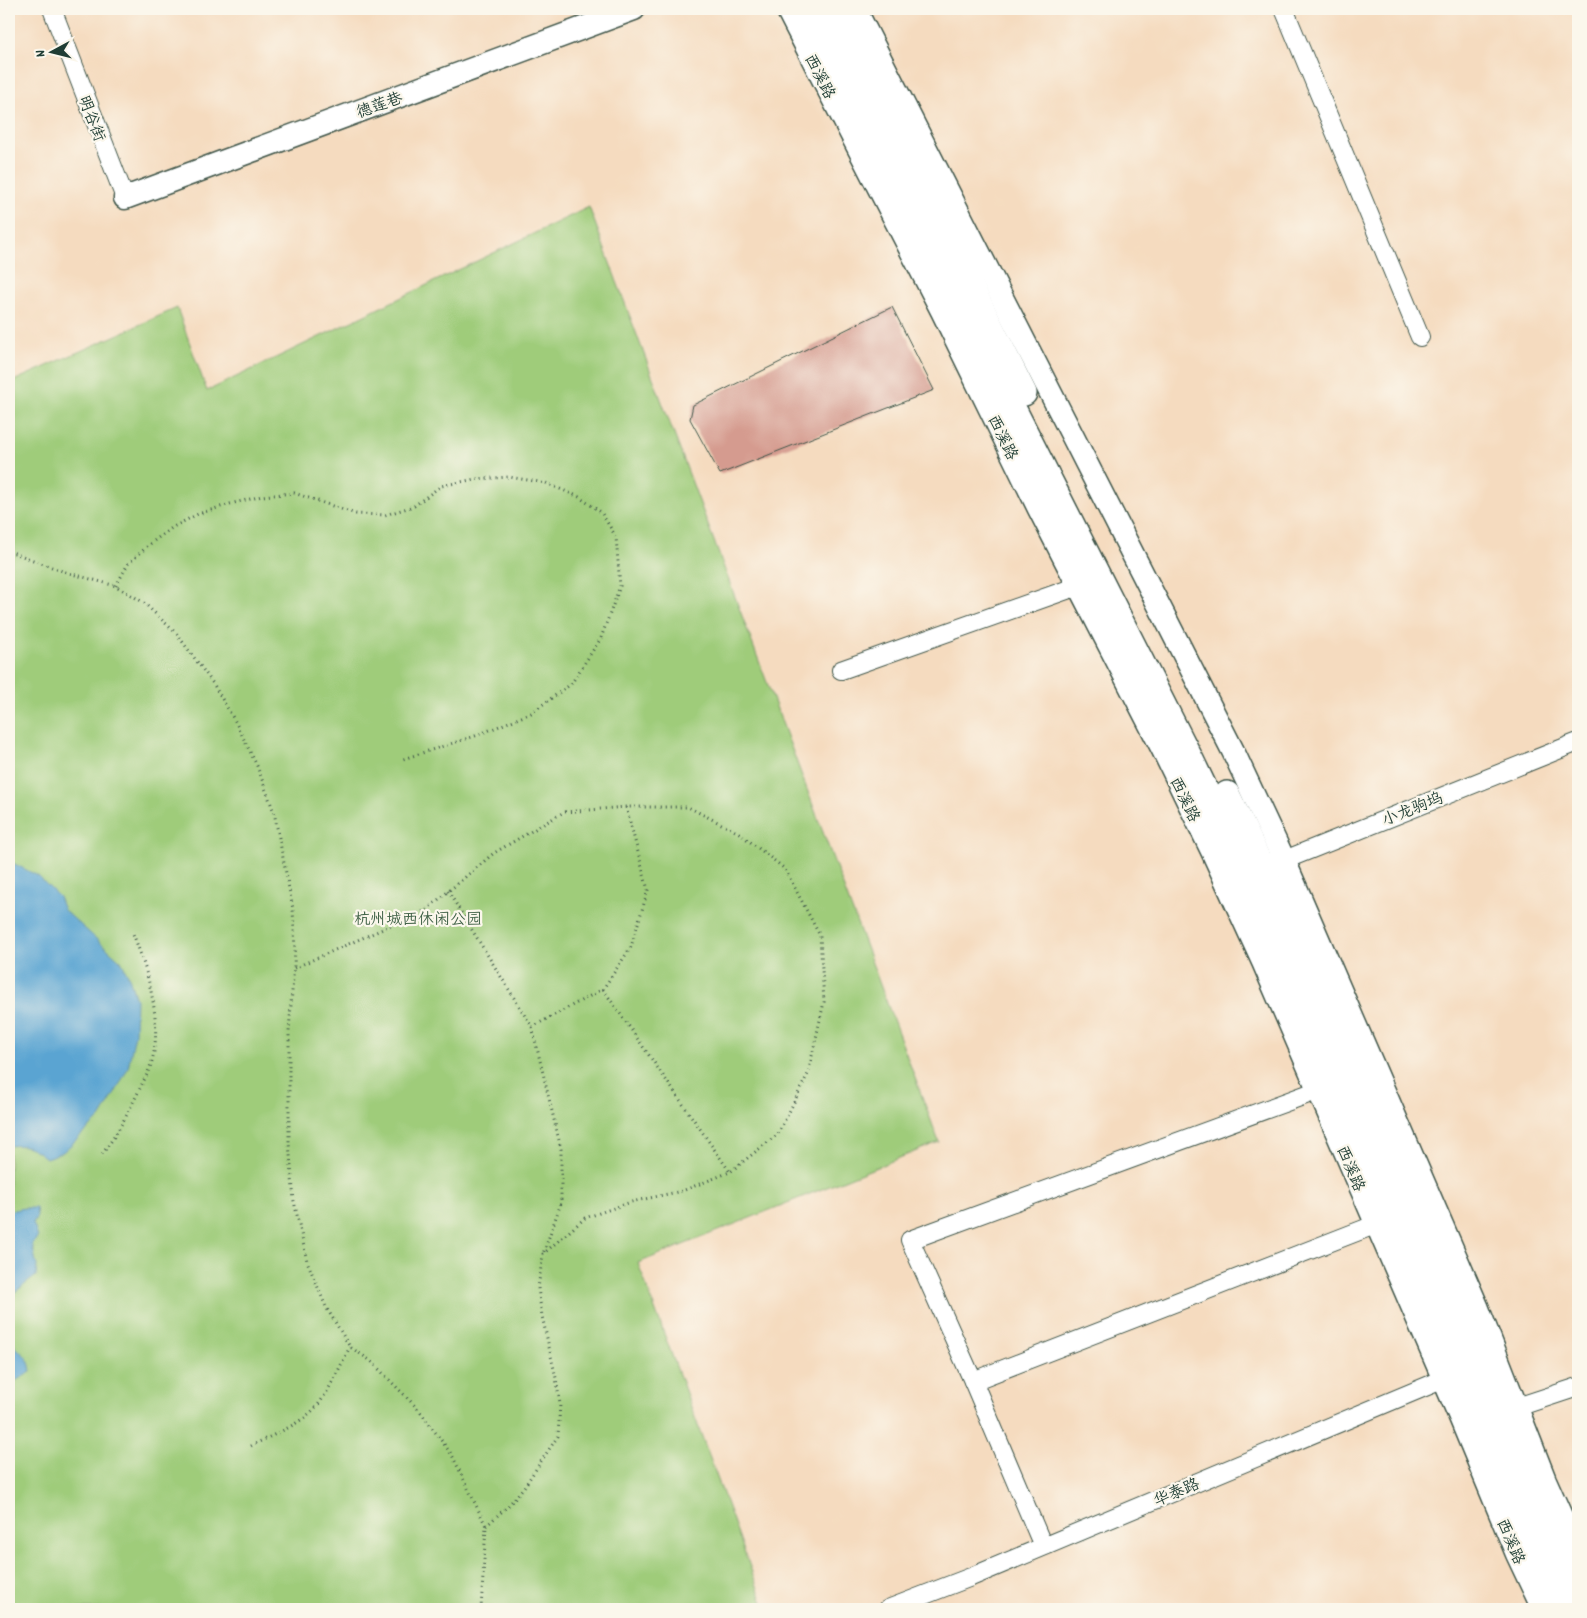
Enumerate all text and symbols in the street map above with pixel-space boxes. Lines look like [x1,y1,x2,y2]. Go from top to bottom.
north arrow [28,28,78,78]
text: N [31,49,51,58]
street label: 西溪路 [798,51,840,104]
street label: 德莲巷 [353,87,406,125]
street label: 明谷街 [71,92,110,145]
street label: 西溪路 [981,411,1023,465]
street label: 西溪路 [1163,773,1205,827]
street label: 小龙驹坞 [1379,788,1447,833]
park label: 杭州城西休闲公园 [354,909,482,932]
street label: 西溪路 [1330,1142,1370,1196]
street label: 华泰路 [1150,1473,1204,1513]
street label: 西溪路 [1490,1515,1530,1569]

